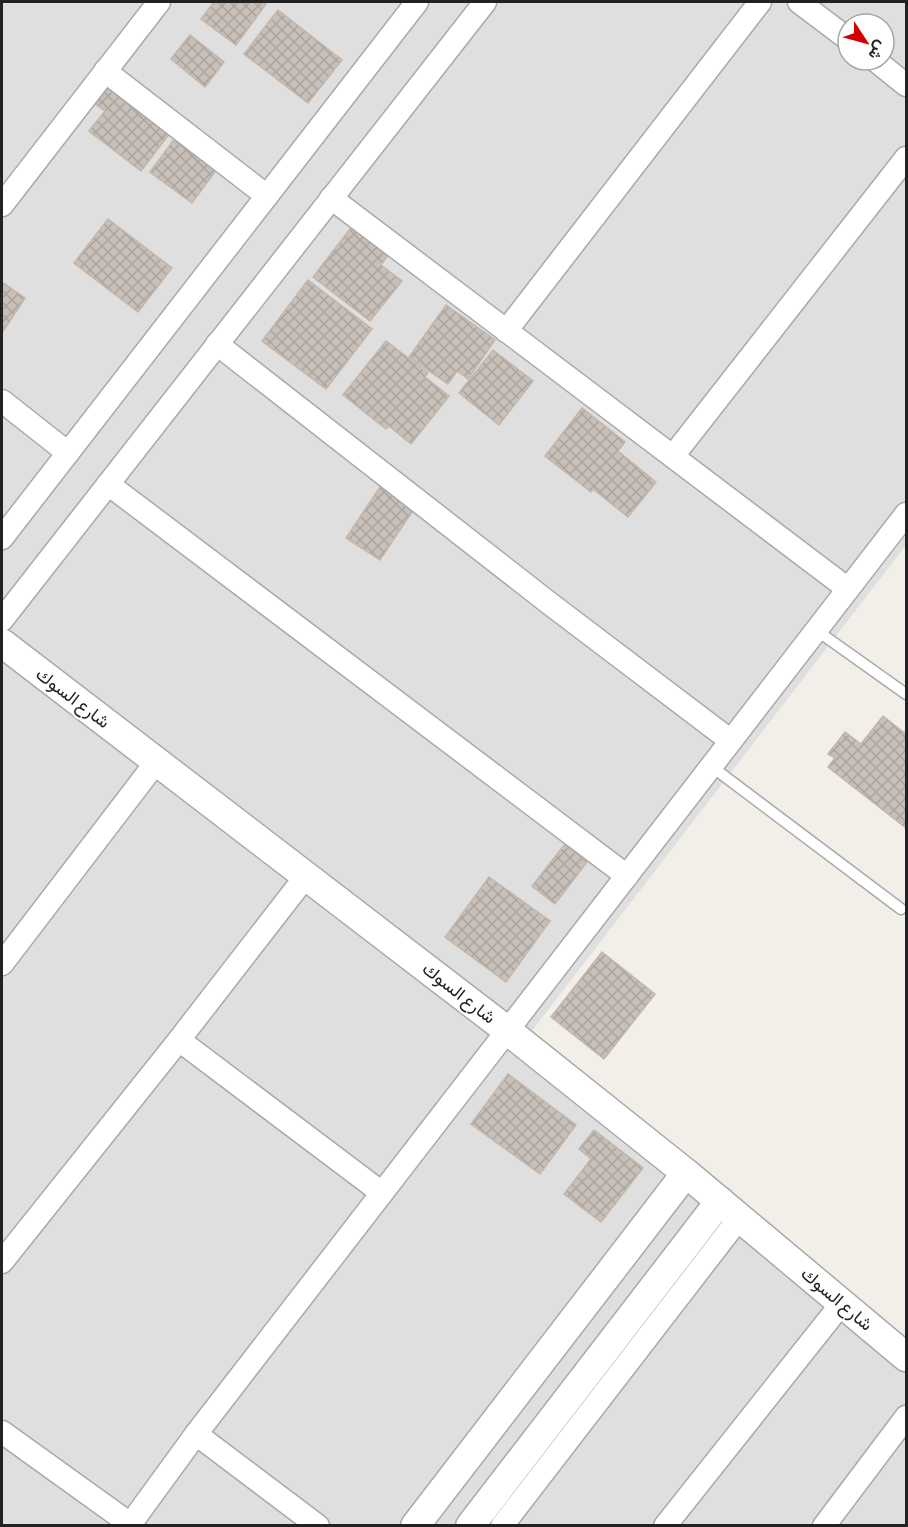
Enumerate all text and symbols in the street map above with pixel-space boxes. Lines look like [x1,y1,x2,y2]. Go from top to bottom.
north arrow [836,12,896,72]
text: ش [864,37,891,64]
street label: شارع السوك [31,663,114,734]
street label: شارع السوك [417,958,500,1029]
street label: شارع السوك [796,1263,877,1336]

